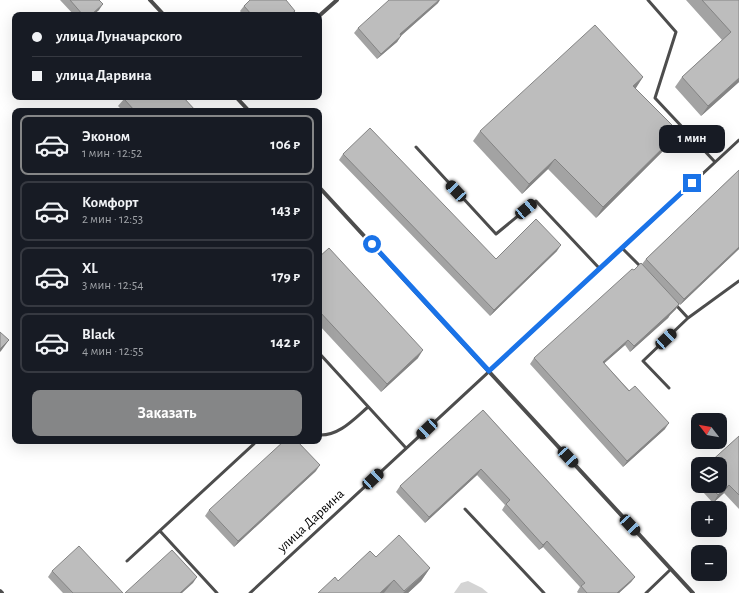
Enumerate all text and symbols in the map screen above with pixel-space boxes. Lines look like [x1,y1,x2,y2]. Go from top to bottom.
text: улица Луначарского [56,29,182,44]
text: улица Дарвина [56,68,152,83]
callout: 1 мин [659,125,725,153]
icon: car [34,127,70,163]
text: Эконом [82,129,130,144]
text: 1 мин [678,132,707,145]
text: 106 ₽ [270,137,300,152]
text: 1 мин · 12:52 [82,147,142,160]
route end [683,174,701,192]
car [443,178,469,204]
icon: car [34,193,70,229]
text: Комфорт [82,195,138,210]
car [513,197,539,221]
text: 143 ₽ [271,203,300,218]
text: 2 мин · 12:53 [82,213,143,226]
route start [363,235,381,253]
icon: car [34,259,70,295]
text: XL [82,261,98,276]
text: 179 ₽ [272,269,300,284]
text: 3 мин · 12:54 [82,279,143,292]
icon: car [34,325,70,361]
car [653,326,679,352]
text: Black [82,327,115,342]
text: 142 ₽ [271,335,300,350]
text: 4 мин · 12:55 [82,345,144,358]
button: Заказать [32,390,302,436]
north arrow [691,413,727,449]
map controls [691,413,727,581]
car [414,416,440,442]
car [555,444,581,470]
button: layers [691,457,727,493]
car [360,466,386,492]
street label: улица Дарвина [274,486,348,556]
button: + [691,501,727,537]
car [617,512,643,538]
button: − [691,545,727,581]

